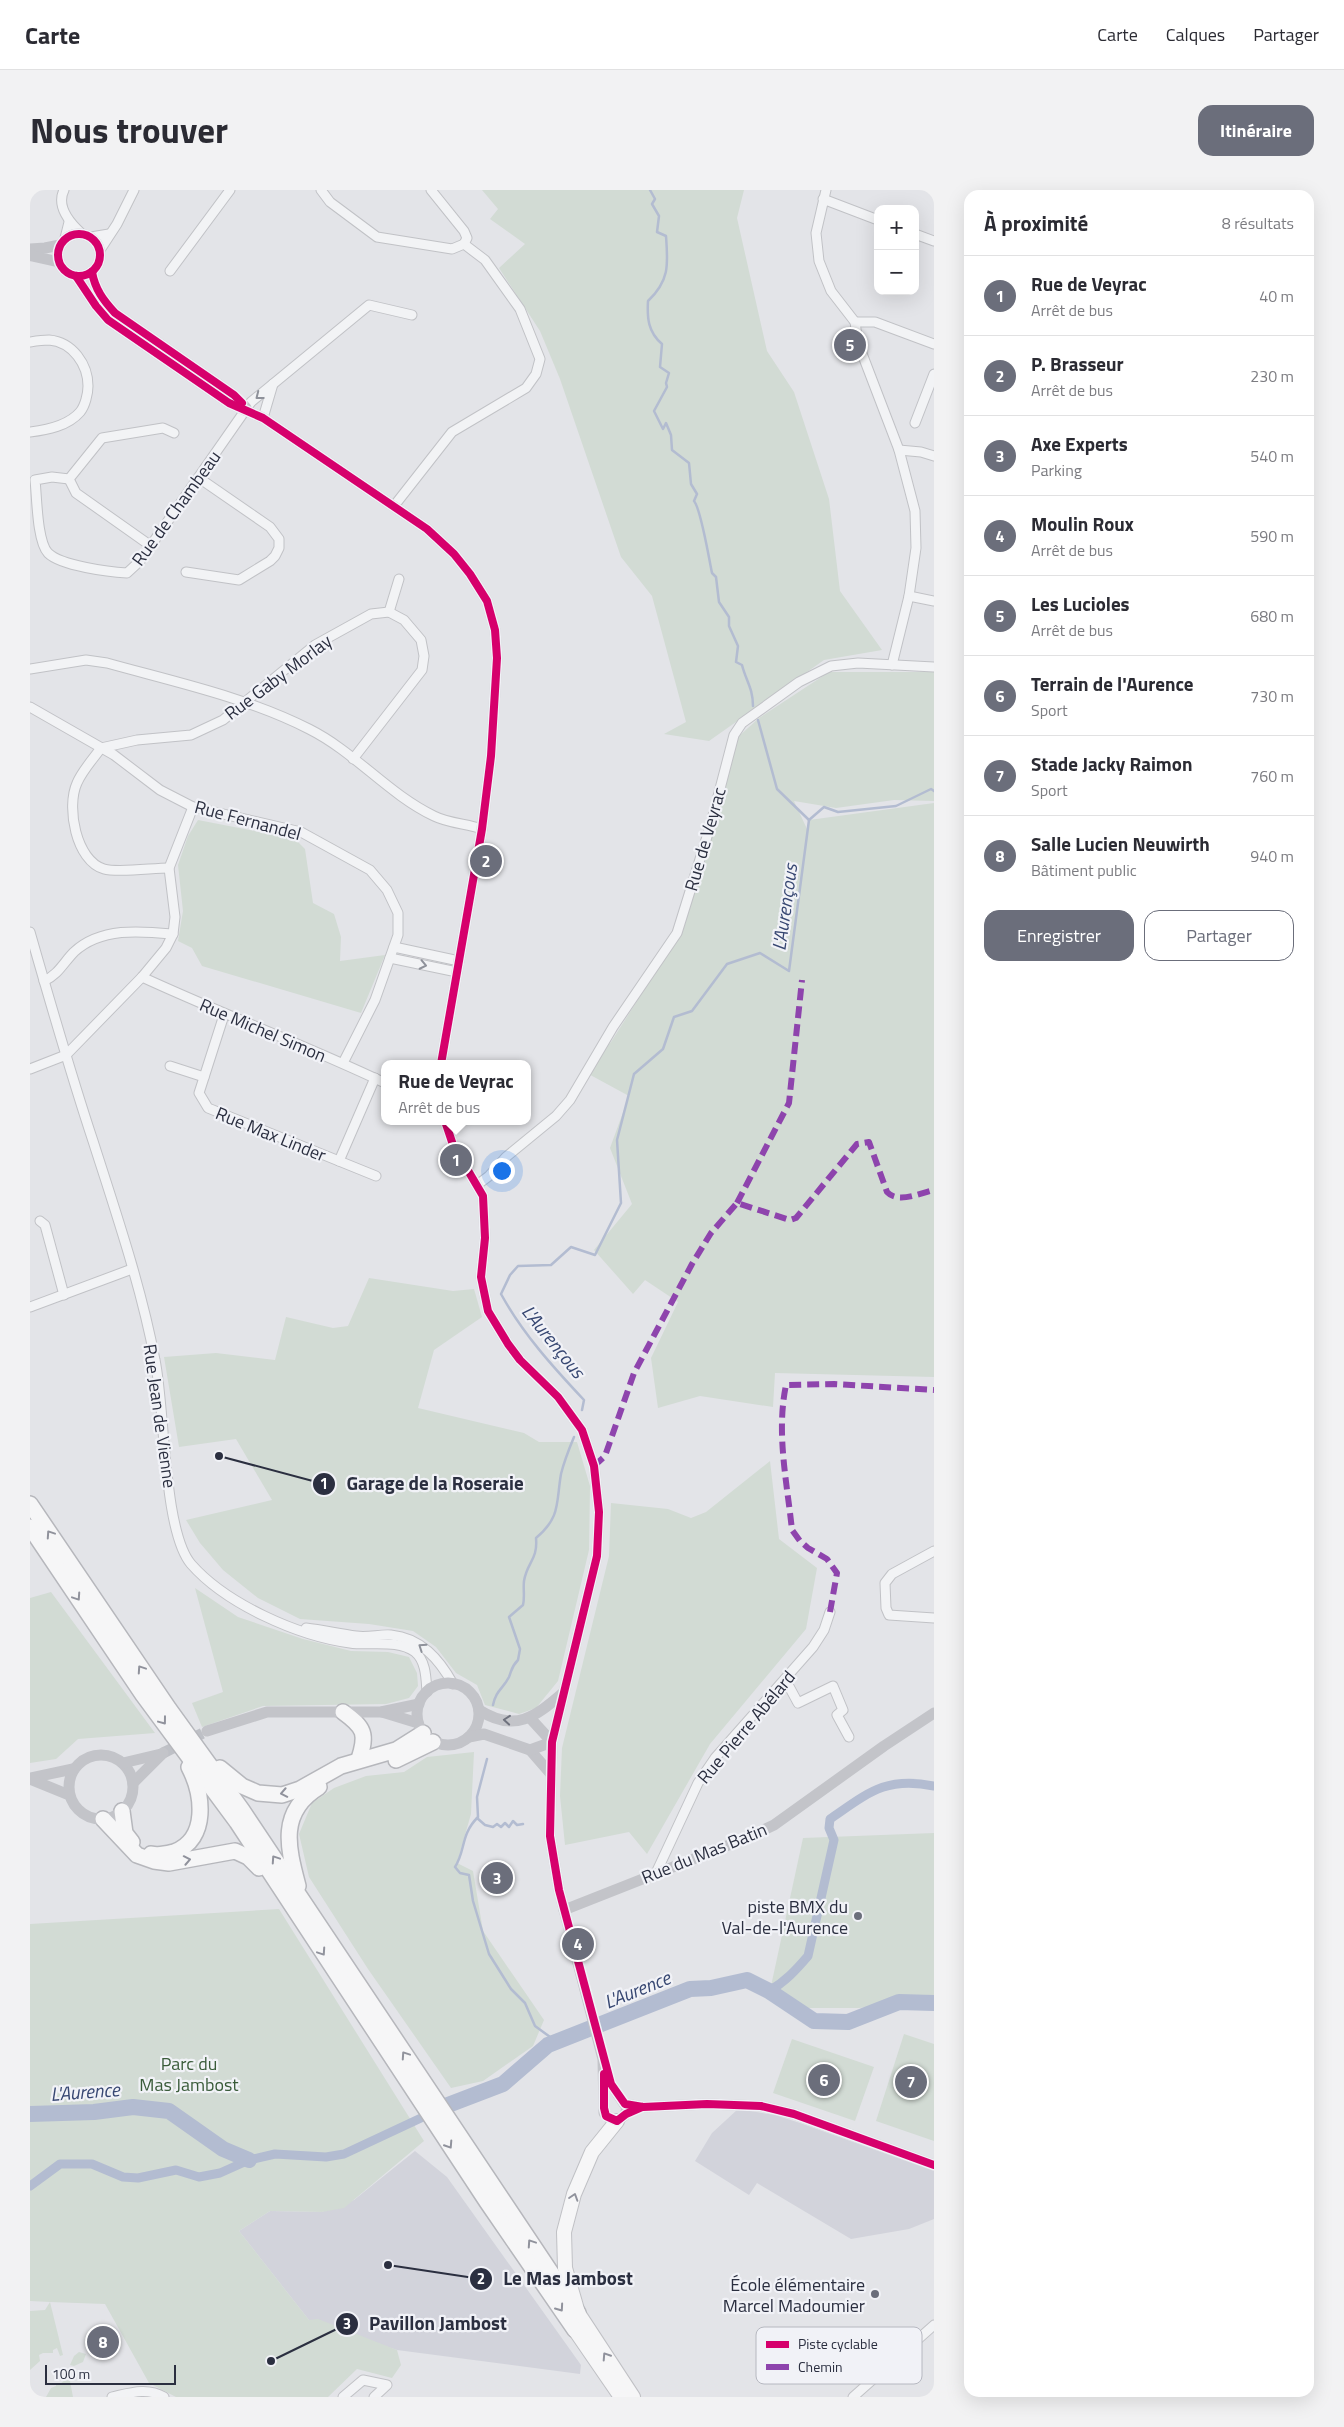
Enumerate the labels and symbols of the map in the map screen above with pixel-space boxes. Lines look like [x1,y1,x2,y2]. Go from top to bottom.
pin: 5 [834,326,866,364]
one-way arrow [256,390,265,398]
street label: Rue de Chambeau [125,445,227,571]
street label: Rue Gaby Morlay [219,627,338,726]
street label: Rue de Veyrac [677,784,733,894]
street label: Rue Fernandel [192,793,304,847]
pin: 2 [470,842,502,880]
water label: L'Aurençous [764,860,805,952]
one-way arrow [419,960,428,970]
street label: Rue Michel Simon [195,991,331,1069]
street label: Rue Max Linder [212,1100,330,1168]
pin: 1 [440,1141,472,1179]
your location [489,1158,515,1184]
water label: L'Aurençous [515,1298,594,1385]
street label: Rue Jean de Vienne [137,1342,183,1490]
callout: Garage de la Roseraie [312,1467,534,1501]
text: Garage de la Roseraie [346,1468,524,1497]
text: 1 [320,1472,328,1495]
one-way arrow [47,1531,57,1540]
one-way arrow [70,1592,80,1601]
one-way arrow [418,1644,427,1653]
street label: Rue Pierre Abélard [690,1664,802,1790]
one-way arrow [138,1665,148,1674]
one-way arrow [503,1714,511,1725]
one-way arrow [157,1715,166,1725]
one-way arrow [279,1788,288,1798]
street label: Rue du Mas Batin [637,1816,771,1890]
one-way arrow [183,1856,192,1866]
one-way arrow [272,1856,281,1865]
pin: 3 [481,1859,513,1897]
place label: piste BMX du Val-de-l'Aurence [721,1893,848,1941]
marker: piste BMX du Val-de-l'Aurence [852,1910,864,1922]
pin: 4 [562,1925,594,1963]
one-way arrow [316,1946,326,1955]
water label: L'Aurence [600,1962,676,2015]
park label: Parc du Mas Jambost [139,2050,239,2098]
one-way arrow [402,2051,411,2061]
pin: 6 [808,2061,840,2099]
pin: 7 [895,2063,927,2101]
water label: L'Aurence [50,2074,122,2108]
one-way arrow [443,2139,453,2148]
one-way arrow [568,2193,578,2202]
one-way arrow [528,2239,537,2249]
callout: Le Mas Jambost [468,2262,643,2296]
text: Le Mas Jambost [503,2263,633,2292]
text: 2 [477,2267,485,2290]
place label: École élémentaire Marcel Madoumier [723,2271,865,2319]
marker: École élémentaire Marcel Madoumier [869,2288,881,2300]
one-way arrow [554,2302,563,2312]
callout: Pavillon Jambost [334,2307,517,2341]
text: Pavillon Jambost [369,2308,507,2337]
text: 3 [343,2312,351,2335]
pin: 8 [87,2323,119,2361]
legend [756,2327,922,2384]
text: Piste cyclable [798,2333,878,2354]
one-way arrow [603,2353,612,2362]
text: Chemin [798,2356,843,2377]
scale bar [45,2362,176,2385]

